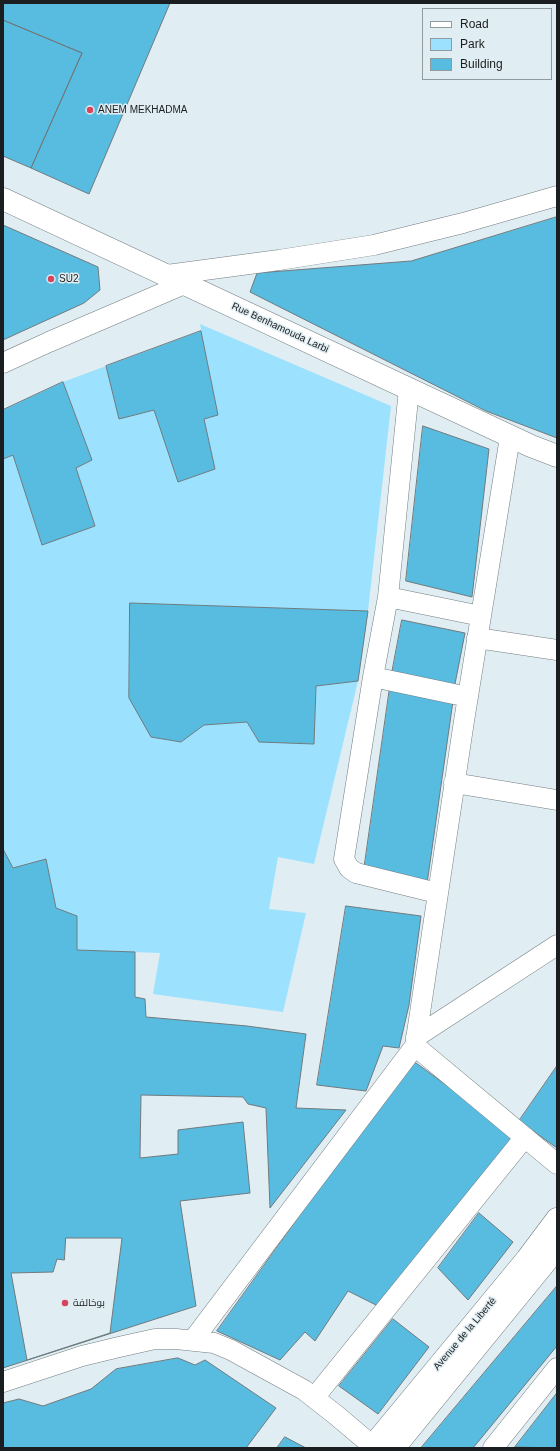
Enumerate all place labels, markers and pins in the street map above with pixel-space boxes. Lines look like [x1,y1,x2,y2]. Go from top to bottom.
place label: ANEM MEKHADMA [98,104,187,116]
marker: ANEM MEKHADMA [85,105,95,115]
place label: SU2 [59,273,78,285]
marker: SU2 [46,274,56,284]
place label: بوخالفة [73,1297,105,1309]
marker: بوخالفة [60,1298,70,1308]

